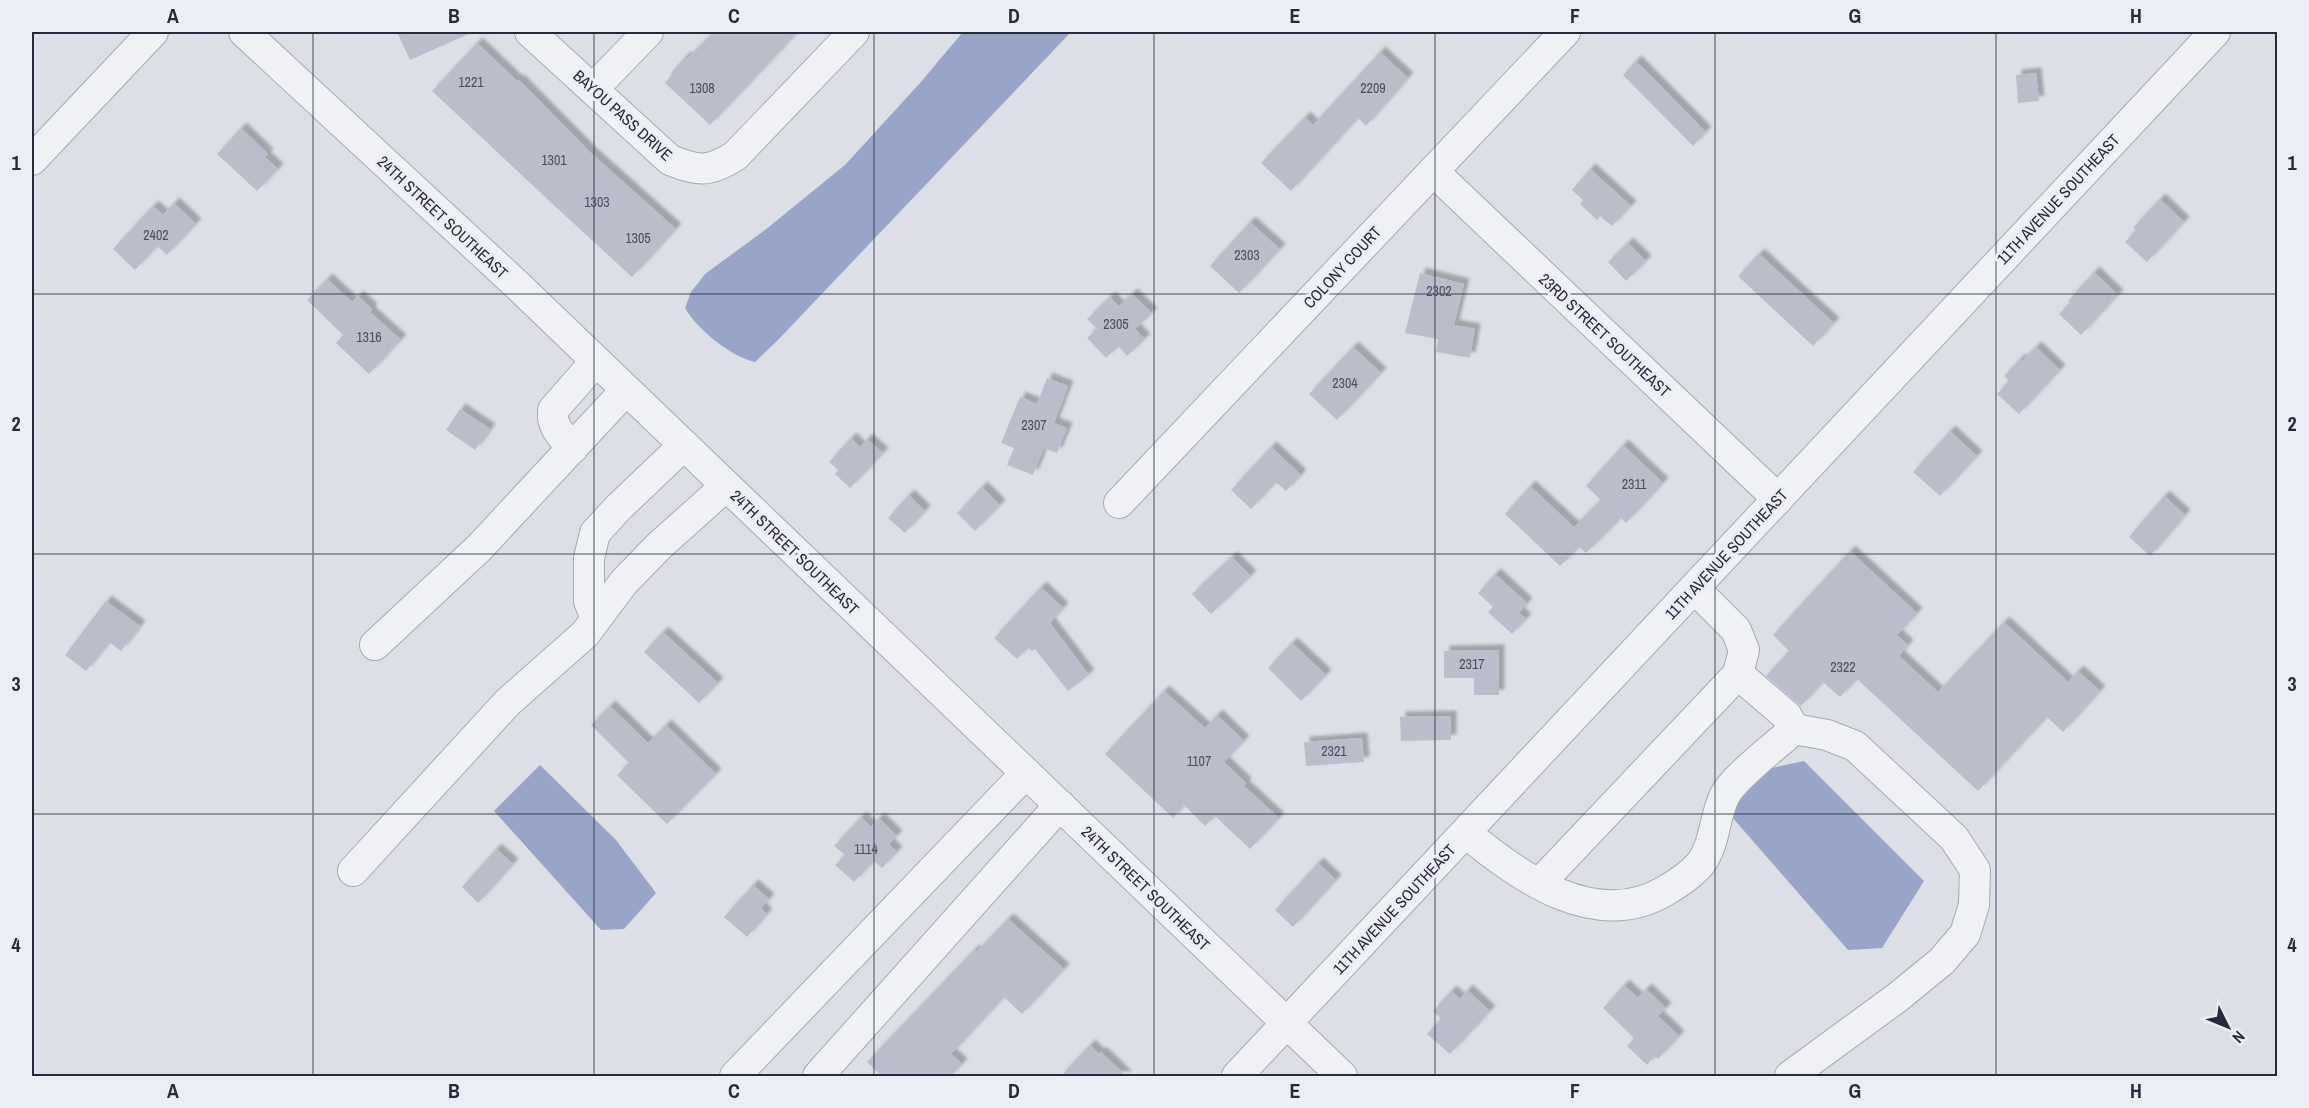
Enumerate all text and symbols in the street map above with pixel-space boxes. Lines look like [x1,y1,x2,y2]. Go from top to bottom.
text: A [167,2,179,29]
text: B [448,2,460,29]
text: C [728,2,740,29]
text: D [1008,2,1020,29]
text: E [1290,2,1301,29]
text: F [1570,2,1580,29]
text: G [1849,2,1861,29]
text: H [2130,2,2142,29]
street label: BAYOU PASS DRIVE [569,65,677,165]
house number: 1221 [458,73,484,91]
house number: 1308 [689,79,715,97]
house number: 2209 [1360,79,1386,97]
street label: 11TH AVENUE SOUTHEAST [1992,129,2124,269]
text: 1 [11,149,21,176]
text: 1 [2287,149,2297,176]
street label: 24TH STREET SOUTHEAST [373,151,513,283]
house number: 1301 [541,151,567,169]
house number: 1303 [584,193,610,211]
street label: COLONY COURT [1298,221,1386,313]
house number: 2402 [143,226,169,244]
house number: 1305 [625,229,651,247]
house number: 2303 [1234,246,1260,264]
street label: 23RD STREET SOUTHEAST [1534,268,1676,402]
house number: 2302 [1426,282,1452,300]
house number: 2305 [1103,315,1129,333]
house number: 1316 [356,328,382,346]
house number: 2304 [1332,374,1358,392]
text: 2 [11,410,21,437]
text: 2 [2287,410,2297,437]
house number: 2307 [1021,416,1047,434]
house number: 2311 [1622,475,1647,493]
street label: 11TH AVENUE SOUTHEAST [1660,484,1792,624]
street label: 24TH STREET SOUTHEAST [726,485,864,619]
house number: 2317 [1459,655,1485,673]
house number: 2322 [1830,658,1856,676]
text: 3 [11,670,21,697]
text: 3 [2287,670,2297,697]
house number: 2321 [1321,742,1347,760]
house number: 1107 [1187,752,1211,770]
street label: 24TH STREET SOUTHEAST [1077,821,1215,955]
street label: 11TH AVENUE SOUTHEAST [1328,839,1460,979]
house number: 1114 [854,840,879,858]
text: 4 [11,931,21,958]
text: 4 [2287,931,2297,958]
north arrow [2198,997,2258,1057]
text: N [2228,1026,2250,1048]
text: A [167,1077,179,1104]
text: B [448,1077,460,1104]
text: C [728,1077,740,1104]
text: D [1008,1077,1020,1104]
text: E [1290,1077,1301,1104]
text: F [1570,1077,1580,1104]
text: G [1849,1077,1861,1104]
text: H [2130,1077,2142,1104]

